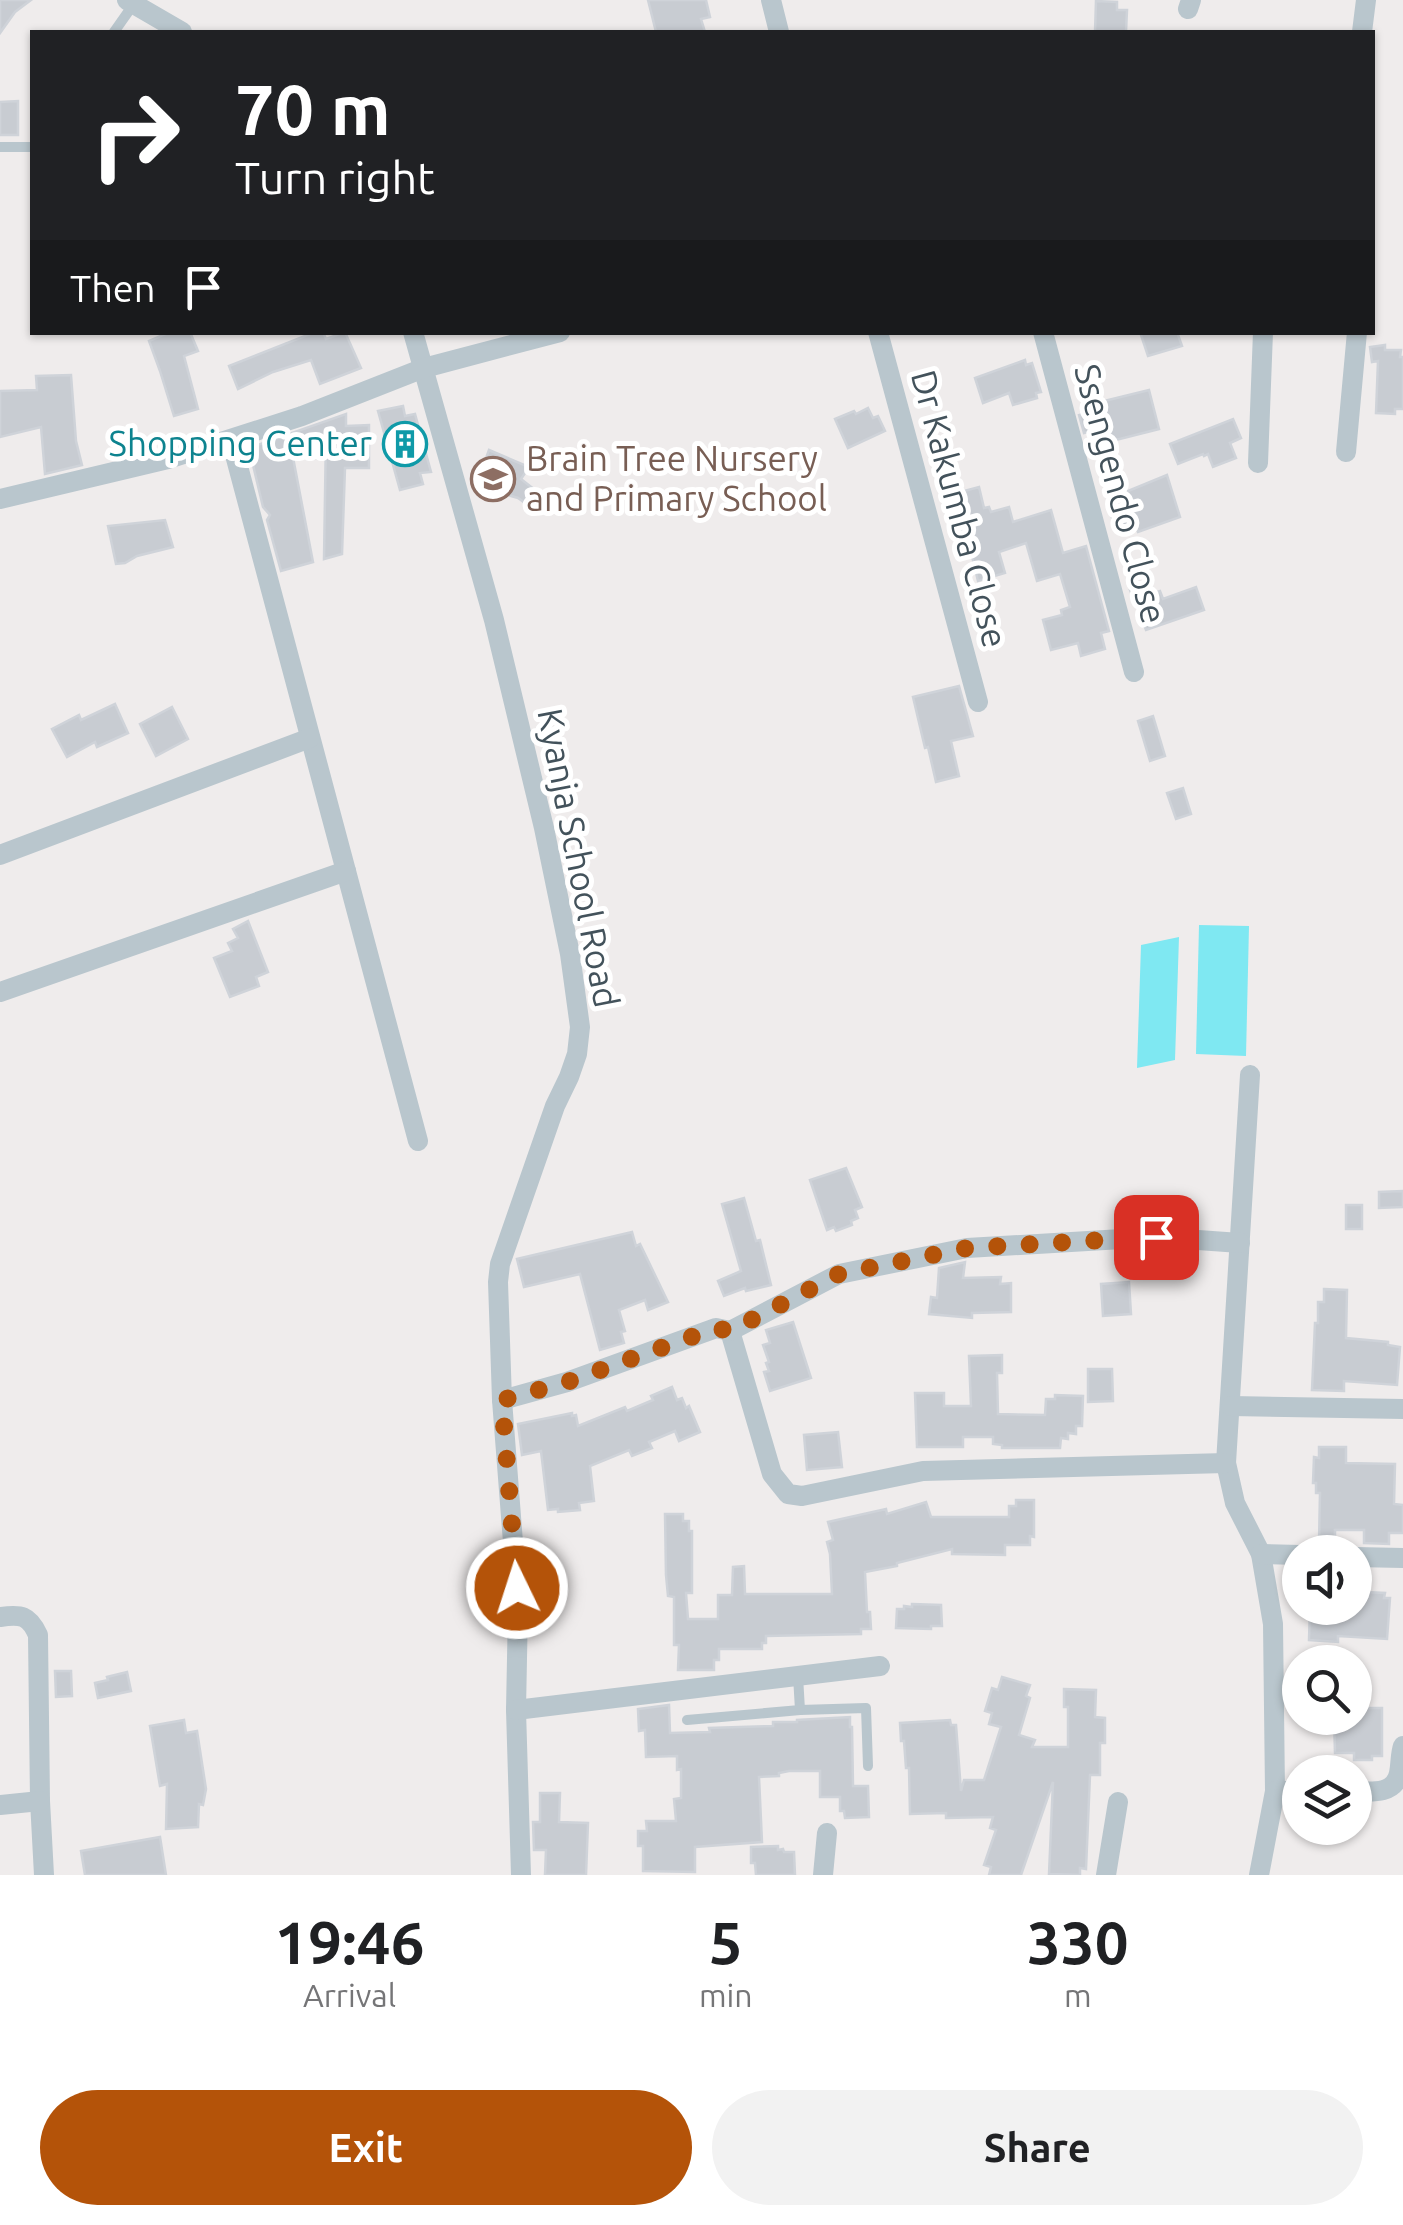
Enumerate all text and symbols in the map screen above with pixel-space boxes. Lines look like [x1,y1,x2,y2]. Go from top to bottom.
icon: right [70,70,200,200]
text: 70 m [235,70,391,148]
text: Turn right [235,152,435,203]
icon: arrive [176,260,231,315]
text: Then [70,267,156,309]
street label: Ssengendo Close [1067,360,1175,628]
street label: Dr Kakumba Close [904,366,1016,652]
building icon: Shopping Center [382,421,428,467]
place label: Shopping Center [109,423,372,463]
place label: Brain Tree Nursery and Primary School [526,438,827,518]
school or university icon: Brain Tree Nursery and Primary School [470,456,516,502]
street label: Kyanja School Road [530,705,628,1011]
pin [1114,1195,1199,1280]
icon: arrive [1129,1210,1184,1265]
map controls [1282,1535,1372,1845]
button: sound [1282,1535,1372,1625]
position arrow [465,1536,569,1640]
button: search [1282,1645,1372,1735]
button: layers [1282,1755,1372,1845]
text: 19:46 [274,1908,425,1975]
text: 5 [709,1908,743,1975]
text: 330 [1027,1908,1129,1975]
text: Arrival [303,1977,396,2013]
text: min [699,1977,753,2013]
text: m [1064,1977,1092,2013]
button: Exit [40,2090,692,2205]
button: Share [712,2090,1363,2205]

